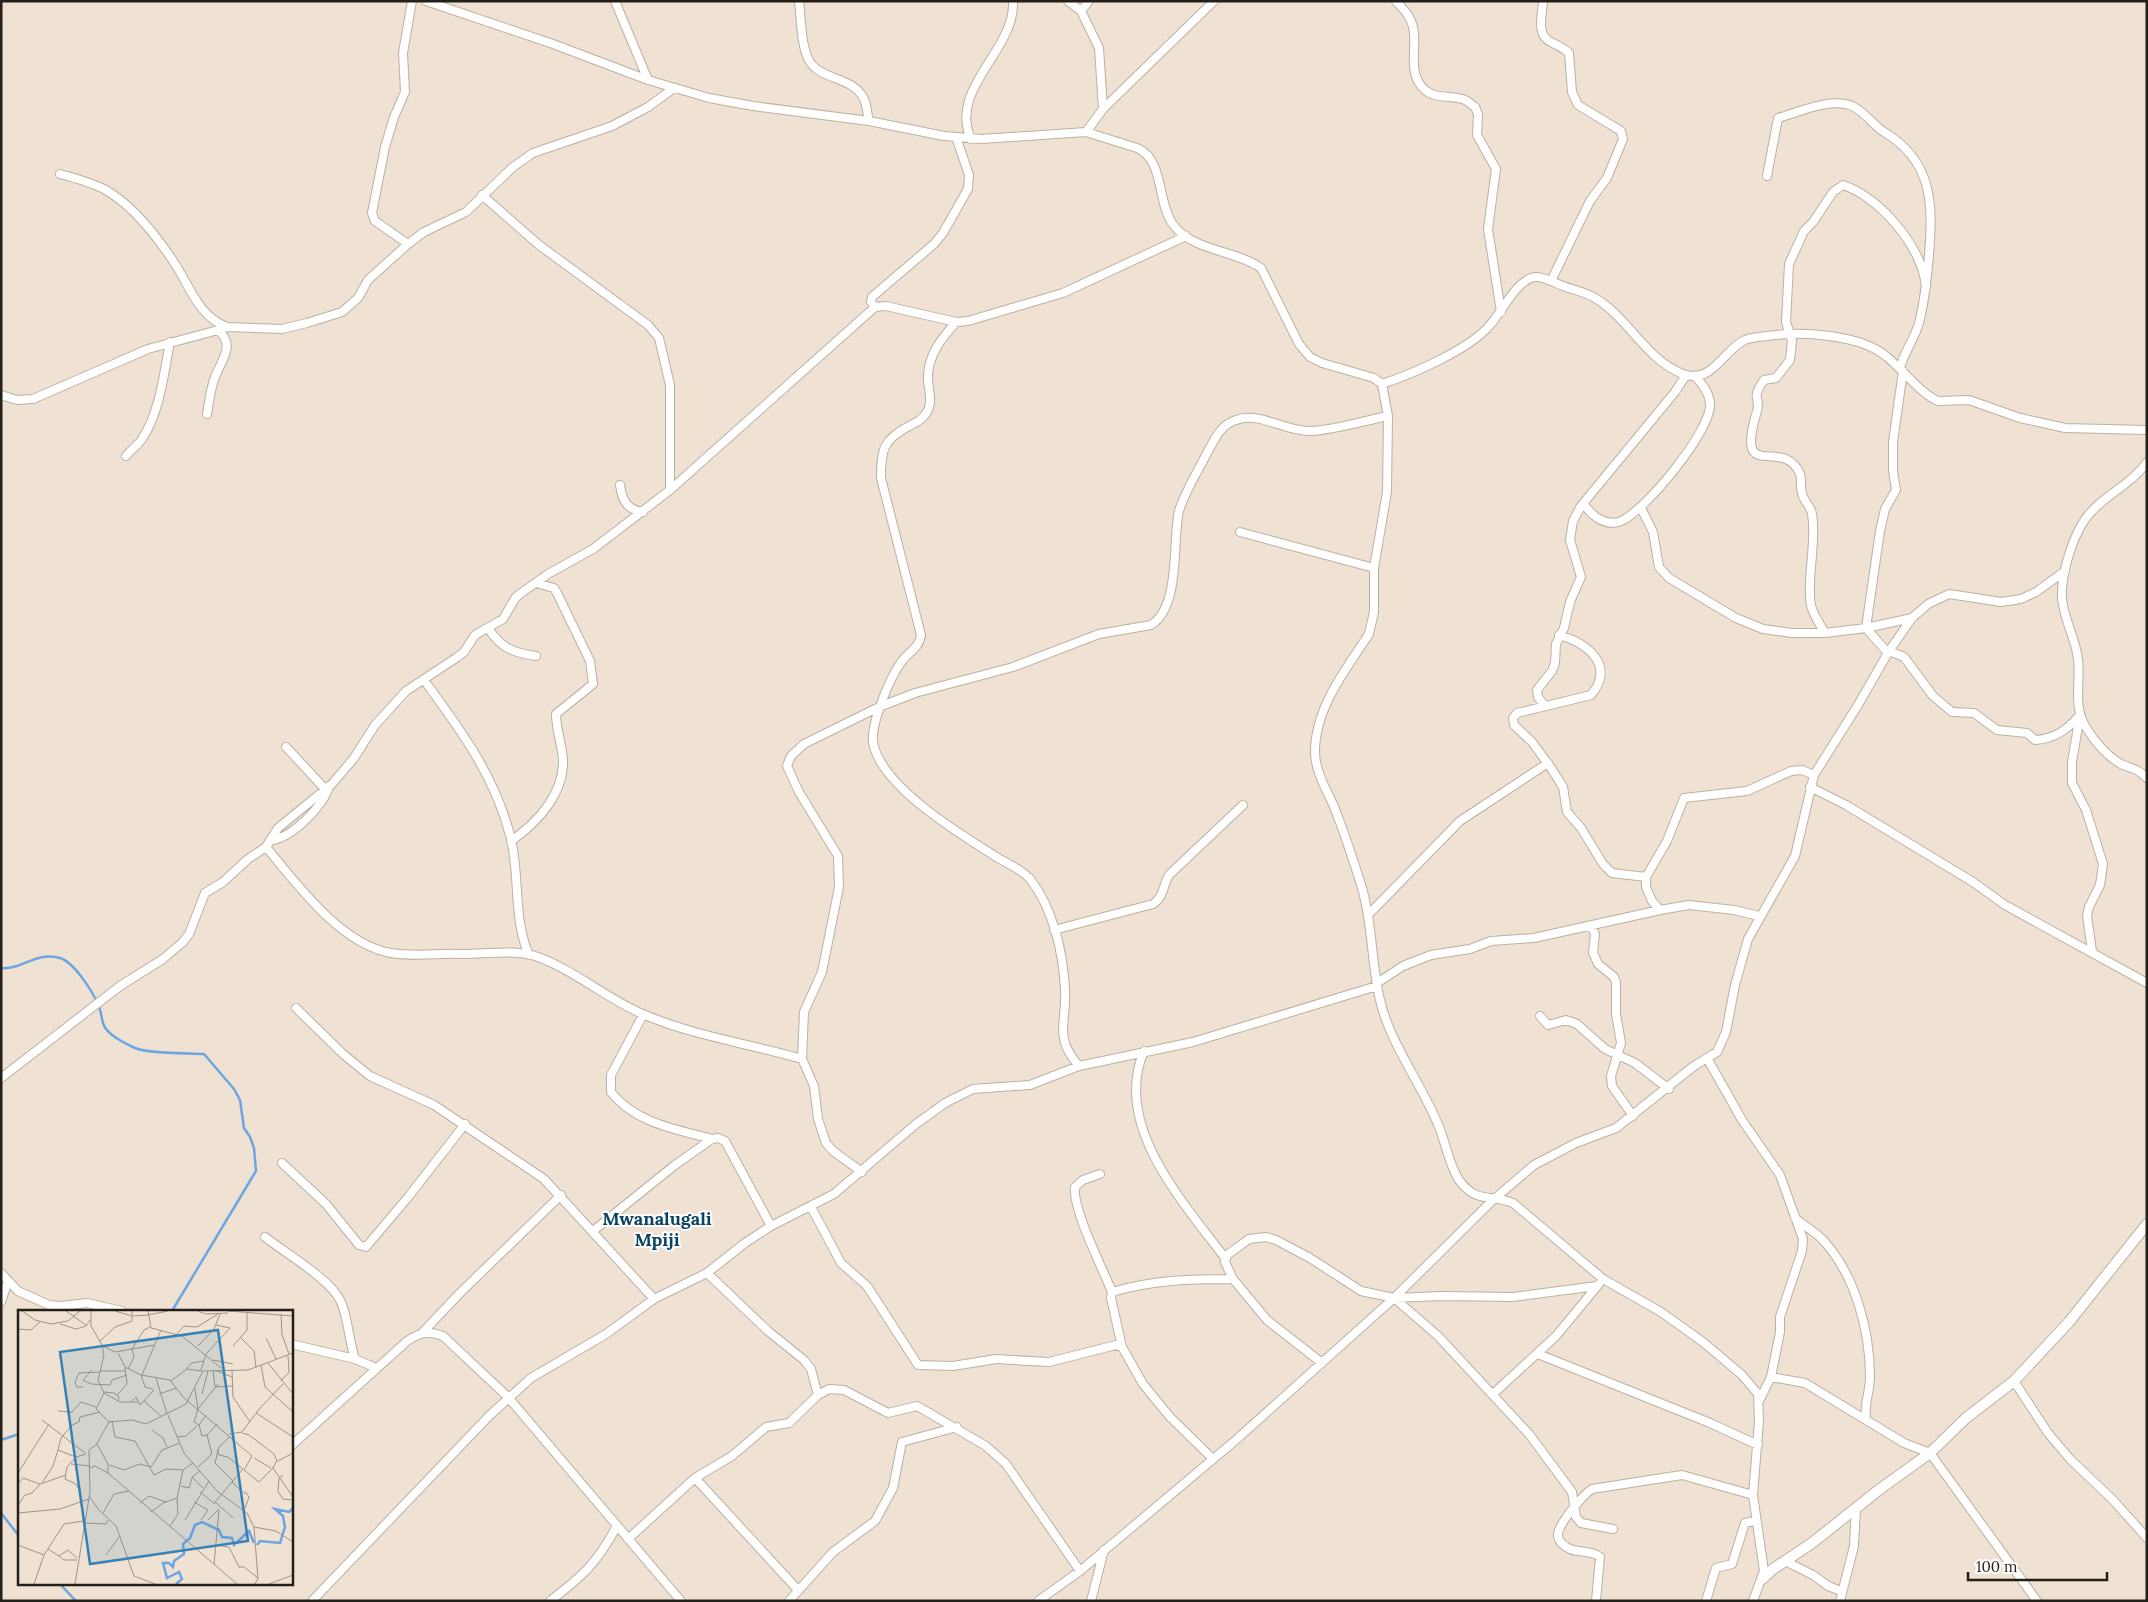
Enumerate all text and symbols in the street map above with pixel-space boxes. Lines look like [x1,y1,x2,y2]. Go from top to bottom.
district label: Mwanalugali Mpiji [602,1207,712,1251]
inset map [18,1310,292,1584]
scale bar [1968,1550,2107,1582]
text: 100 m [1976,1557,2017,1576]

